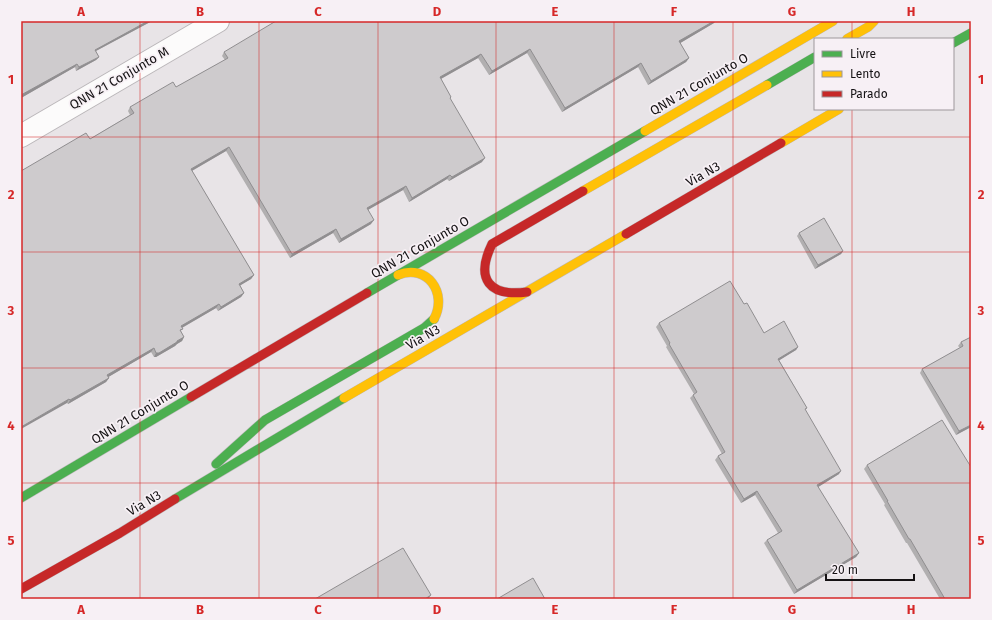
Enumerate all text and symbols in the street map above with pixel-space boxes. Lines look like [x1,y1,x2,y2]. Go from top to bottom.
text: A [76,4,85,19]
text: B [196,4,204,19]
text: C [314,4,322,19]
text: D [433,4,442,19]
text: E [552,4,559,19]
text: F [671,4,678,19]
text: G [788,4,796,19]
text: H [907,4,915,19]
legend [814,38,954,110]
street label: QNN 21 Conjunto M [67,43,171,113]
text: Livre [850,47,876,61]
street label: QNN 21 Conjunto O [647,50,751,118]
text: Lento [850,67,880,81]
text: 1 [8,72,14,87]
text: 1 [978,72,984,87]
text: Parado [850,87,888,101]
street label: Via N3 [683,158,723,190]
text: 2 [8,187,15,202]
text: 2 [978,187,985,202]
street label: QNN 21 Conjunto O [368,213,472,281]
text: 3 [7,303,15,318]
text: 3 [977,303,985,318]
street label: Via N3 [403,321,443,353]
street label: QNN 21 Conjunto O [89,377,191,447]
text: 4 [7,418,15,433]
text: 4 [977,418,985,433]
street label: Via N3 [124,487,164,519]
text: 5 [8,533,15,548]
text: 5 [978,533,985,548]
scale bar [826,556,914,582]
text: 20 m [832,563,858,577]
text: A [76,602,85,617]
text: B [196,602,204,617]
text: C [314,602,322,617]
text: D [433,602,442,617]
text: E [552,602,559,617]
text: F [671,602,678,617]
text: G [788,602,796,617]
text: H [907,602,915,617]

